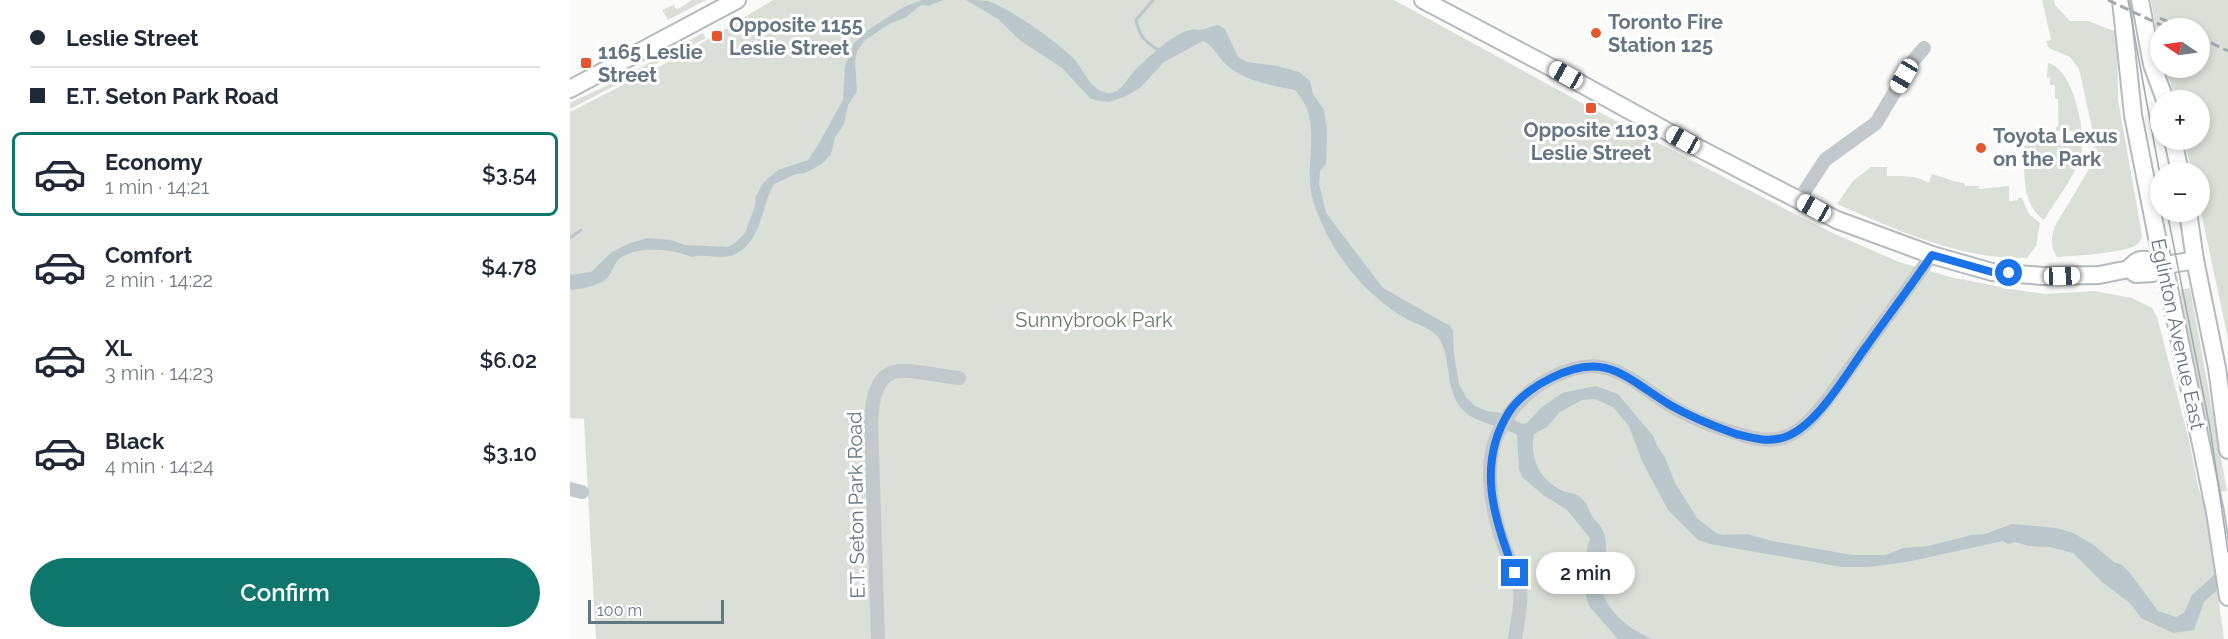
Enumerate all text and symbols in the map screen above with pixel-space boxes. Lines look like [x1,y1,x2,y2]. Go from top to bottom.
place label: Toronto Fire Station 125 [1608,10,1723,57]
place label: Opposite 1155 Leslie Street [729,13,863,60]
north arrow [2150,18,2210,78]
map controls [2150,18,2210,222]
text: Leslie Street [66,25,199,51]
marker: Toronto Fire Station 125 [1589,26,1603,40]
marker: Opposite 1155 Leslie Street [710,29,724,43]
place label: 1165 Leslie Street [598,40,703,87]
marker: 1165 Leslie Street [579,56,593,70]
car [1887,56,1921,96]
car [1546,58,1586,92]
text: E.T. Seton Park Road [66,83,279,109]
button: + [2150,90,2210,150]
marker: Opposite 1103 Leslie Street [1584,101,1598,115]
place label: Opposite 1103 Leslie Street [1523,118,1659,165]
car [1663,123,1703,157]
place label: Toyota Lexus on the Park [1993,124,2118,171]
marker: Toyota Lexus on the Park [1974,141,1988,155]
icon: car [33,147,87,201]
text: Economy [105,149,203,175]
text: $3.54 [482,161,537,187]
button: − [2150,162,2210,222]
text: 1 min · 14:21 [105,175,209,199]
car [1794,191,1834,225]
street label: Eglinton Avenue East [2146,236,2210,432]
icon: car [33,240,87,294]
text: Comfort [105,242,192,268]
text: $4.78 [481,254,537,280]
route start [1995,259,2022,286]
car [2044,266,2080,286]
text: 2 min · 14:22 [105,268,213,292]
park label: Sunnybrook Park [1015,308,1173,332]
icon: car [33,333,87,387]
text: XL [105,335,132,361]
text: $6.02 [480,347,537,373]
text: 3 min · 14:23 [105,361,214,385]
street label: E.T. Seton Park Road [842,411,870,599]
icon: car [33,426,87,480]
text: Black [105,428,164,454]
text: $3.10 [483,440,537,466]
text: 4 min · 14:24 [105,454,214,478]
callout: 2 min [1536,552,1635,594]
button: Confirm [30,558,540,627]
route end [1501,559,1528,586]
text: 2 min [1560,561,1611,585]
scale bar [588,597,724,624]
text: 100 m [597,601,642,620]

